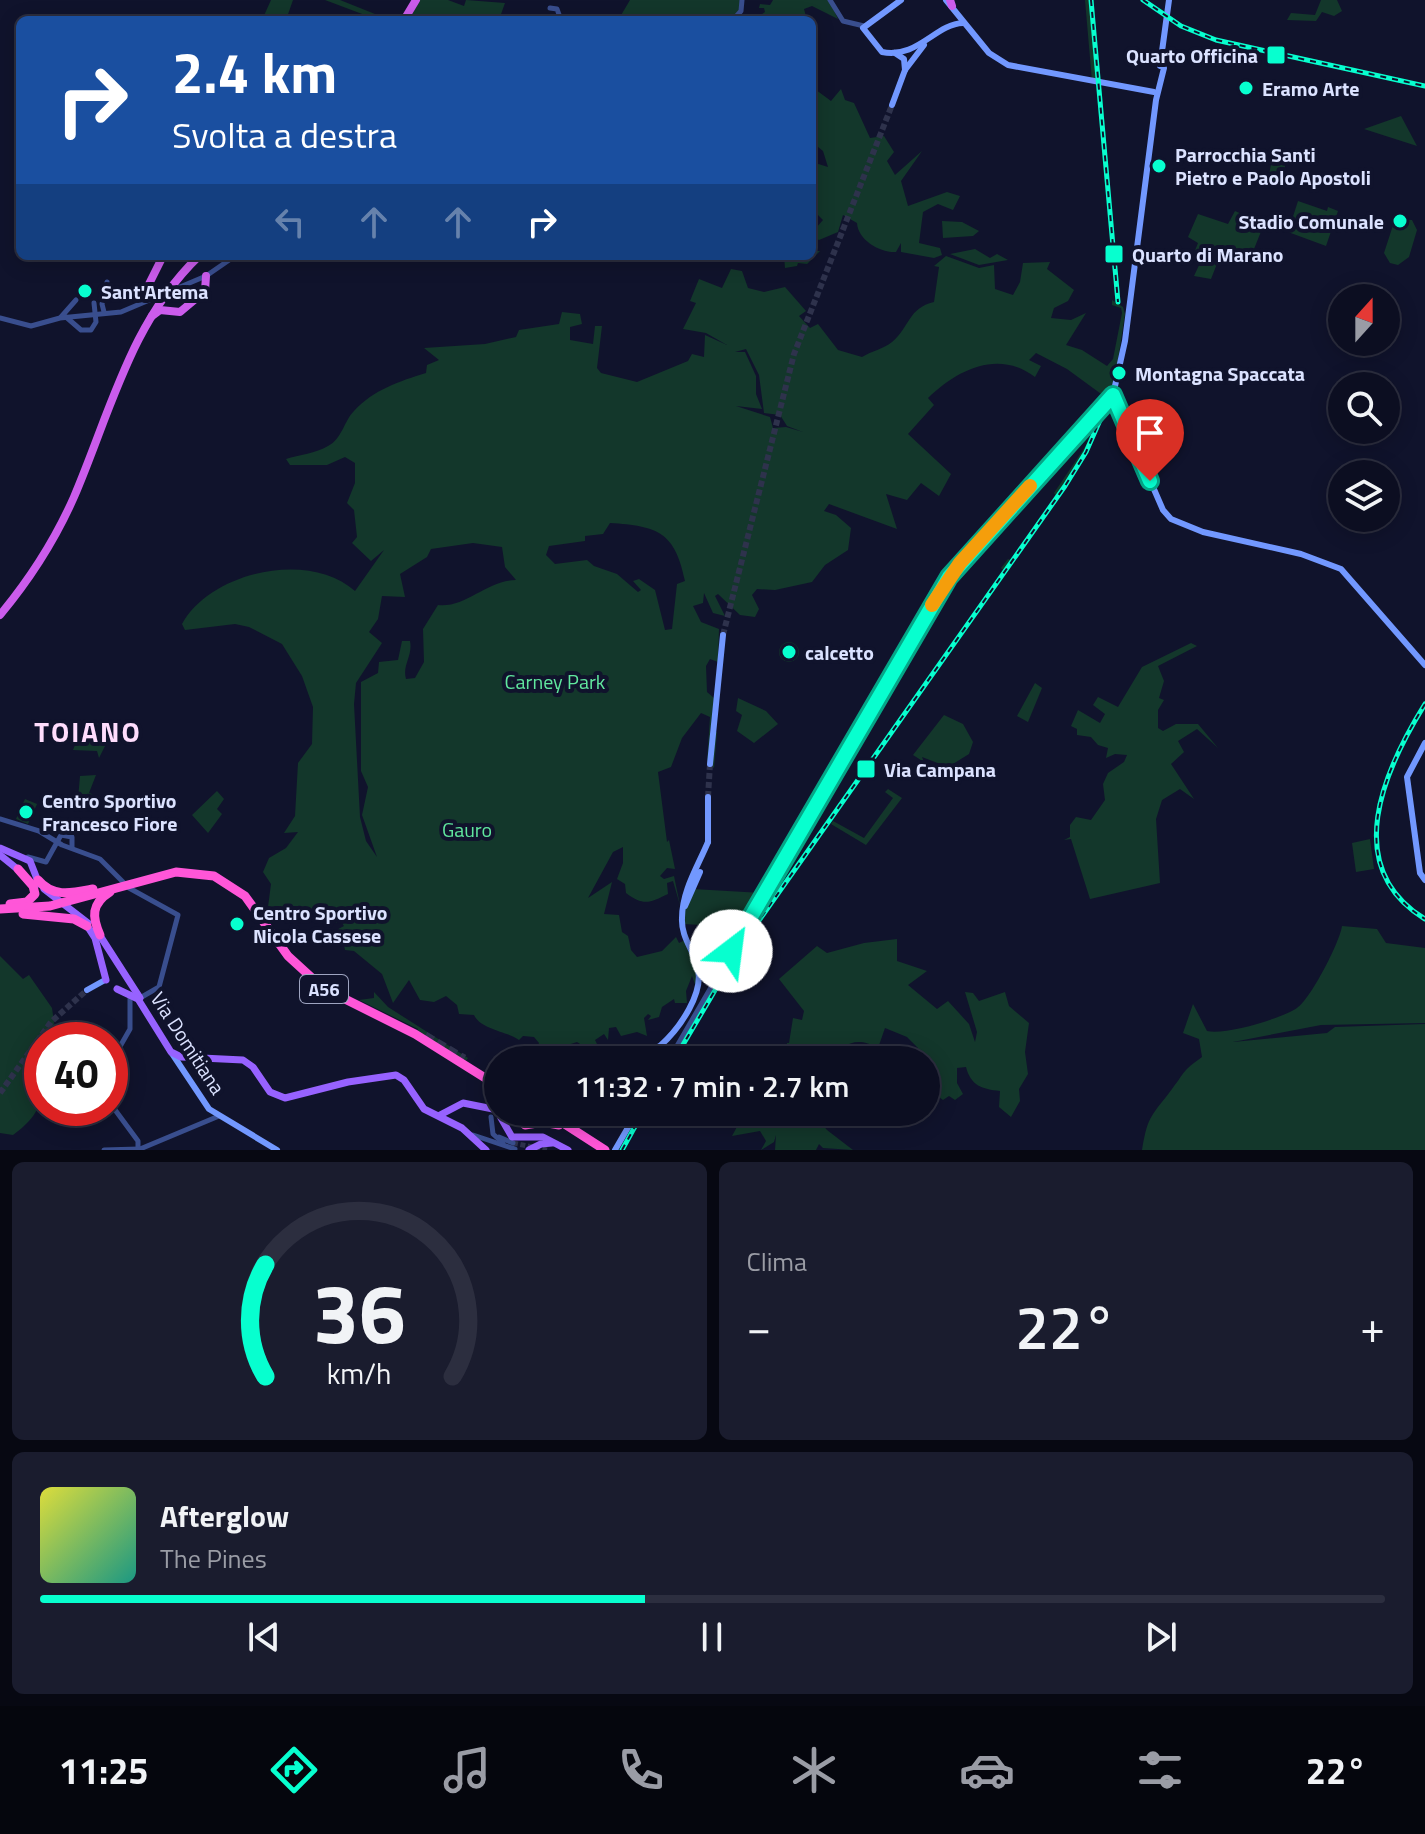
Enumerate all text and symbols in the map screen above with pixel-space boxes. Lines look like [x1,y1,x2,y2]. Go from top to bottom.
text: 2.4 km [172,30,337,115]
place label: Quarto Officina [1126,40,1258,71]
marker: Quarto Officina [1265,44,1287,66]
icon: right [40,48,144,152]
place label: Eramo Arte [1262,73,1360,104]
marker: Eramo Arte [1237,79,1255,97]
text: Svolta a destra [172,107,397,162]
place label: Parrocchia Santi Pietro e Paolo Apostoli [1175,139,1371,193]
marker: Parrocchia Santi Pietro e Paolo Apostoli [1150,157,1168,175]
icon: left [268,200,312,244]
icon: ahead [352,200,396,244]
icon: ahead [436,200,480,244]
icon: right [520,200,564,244]
place label: Stadio Comunale [1238,206,1384,237]
marker: Stadio Comunale [1391,212,1409,230]
place label: Quarto di Marano [1132,239,1283,270]
marker: Quarto di Marano [1103,243,1125,265]
place label: Sant'Artema [101,276,209,307]
marker: Sant'Artema [76,282,94,300]
north arrow [1328,284,1400,356]
map controls [1328,284,1400,532]
place label: Montagna Spaccata [1135,358,1305,389]
marker: Montagna Spaccata [1110,364,1128,382]
button: search [1328,372,1400,444]
pin [1116,399,1184,481]
icon: arrive [1128,411,1172,455]
button: layers [1328,460,1400,532]
place label: calcetto [805,637,874,668]
marker: calcetto [780,643,798,661]
park label: Carney Park [505,666,606,697]
district label: TOIANO [34,710,142,753]
place label: Via Campana [884,754,996,785]
marker: Via Campana [855,758,877,780]
place label: Centro Sportivo Francesco Fiore [42,785,177,839]
marker: Centro Sportivo Francesco Fiore [17,803,35,821]
park label: Gauro [442,814,492,845]
place label: Centro Sportivo Nicola Cassese [253,897,387,951]
position arrow [689,909,773,993]
marker: Centro Sportivo Nicola Cassese [228,915,246,933]
road number: A56 [300,975,348,1003]
street label: Via Domitiana [143,985,233,1101]
speed limit sign: 40 [24,1022,128,1126]
text: 11:32 · 7 min · 2.7 km [575,1063,849,1109]
text: Clima [747,1242,807,1281]
text: 36 [313,1249,406,1375]
text: 22° [1015,1281,1116,1372]
text: − [747,1293,771,1360]
text: + [1360,1293,1385,1360]
text: km/h [327,1352,392,1395]
text: Afterglow [160,1493,289,1539]
text: The Pines [160,1539,267,1578]
icon: previous [242,1615,286,1659]
icon: pause [690,1615,734,1659]
icon: next [1139,1615,1183,1659]
icon: directions [266,1742,322,1798]
icon: music [439,1742,495,1798]
icon: phone [613,1742,669,1798]
icon: climate [786,1742,842,1798]
icon: car [959,1742,1015,1798]
icon: filters [1132,1742,1188,1798]
text: 11:25 [59,1743,149,1798]
text: 22° [1306,1743,1366,1798]

